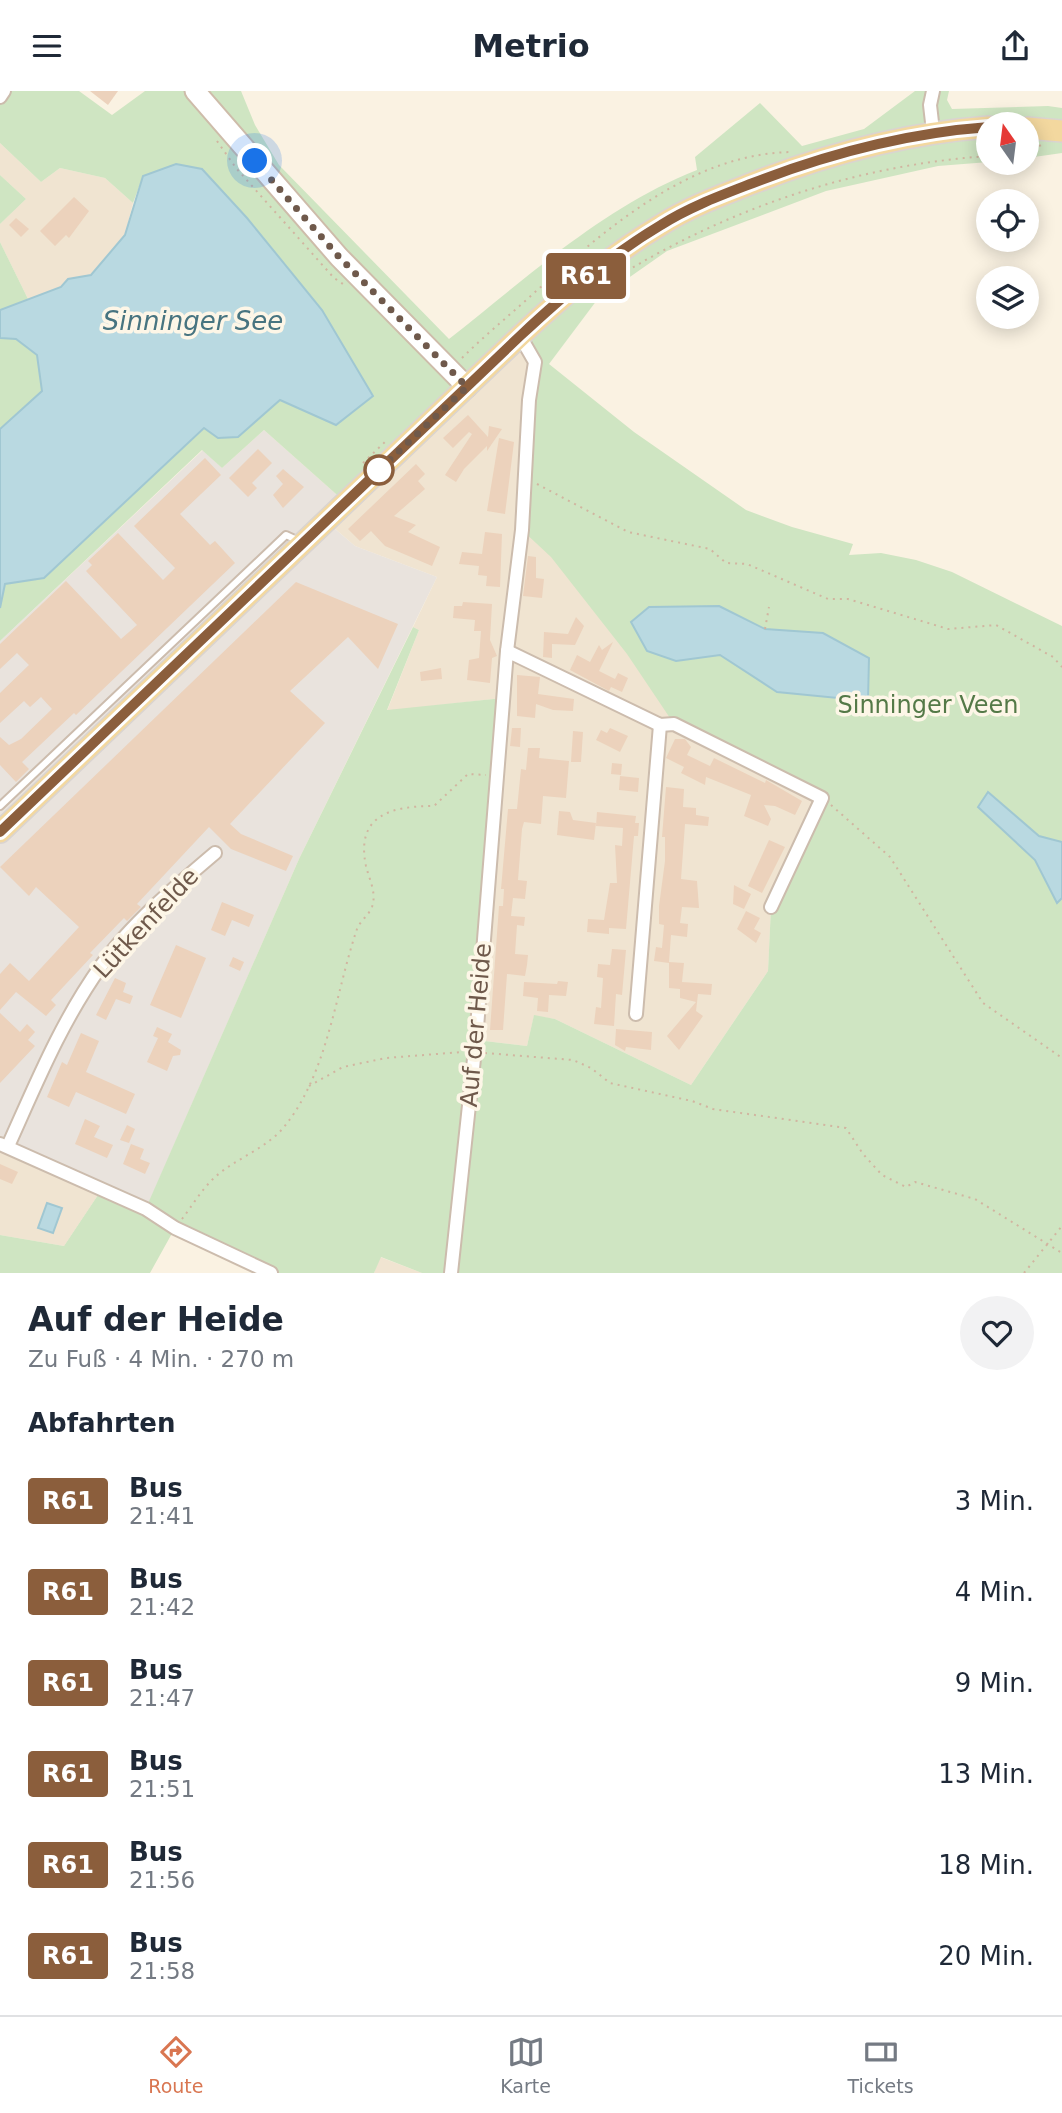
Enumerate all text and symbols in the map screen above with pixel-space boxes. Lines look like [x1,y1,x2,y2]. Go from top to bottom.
icon: menu [28,27,66,65]
text: Metrio [472,27,590,65]
icon: share [996,27,1034,65]
north arrow [976,112,1040,175]
map controls [976,112,1039,329]
your location [237,143,272,178]
button: locate [976,189,1039,252]
line badge: R61 [546,253,626,299]
text: R61 [560,262,612,290]
button: layers [976,266,1039,329]
water label: Sinninger See [103,306,283,336]
unlabelled marker [364,455,394,485]
park label: Sinninger Veen [838,691,1019,719]
street label: Lütkenfelde [88,862,204,984]
street label: Auf der Heide [455,942,497,1108]
button: heart [960,1296,1034,1370]
text: Auf der Heide [28,1300,284,1339]
text: Zu Fuß · 4 Min. · 270 m [28,1346,294,1372]
text: Abfahrten [28,1408,176,1438]
text: Bus [129,1473,183,1503]
text: 3 Min. [955,1486,1034,1516]
text: R61 [42,1487,94,1515]
text: 21:41 [129,1503,195,1529]
text: Bus [129,1564,183,1594]
text: 4 Min. [955,1577,1034,1607]
text: R61 [42,1578,94,1606]
text: 21:42 [129,1594,195,1620]
text: Bus [129,1655,183,1685]
text: 9 Min. [955,1668,1034,1698]
text: R61 [42,1669,94,1697]
text: 21:47 [129,1685,195,1711]
text: Bus [129,1746,183,1776]
text: 13 Min. [938,1759,1034,1789]
text: R61 [42,1760,94,1788]
text: 21:51 [129,1776,195,1802]
text: Bus [129,1837,183,1867]
text: 18 Min. [938,1850,1034,1880]
text: R61 [42,1851,94,1879]
text: 21:56 [129,1867,195,1893]
text: Bus [129,1928,183,1958]
text: 20 Min. [938,1941,1034,1971]
text: R61 [42,1942,94,1970]
text: 21:58 [129,1958,195,1984]
tab: Route [148,2033,203,2097]
tab: Karte [500,2033,551,2097]
tab: Tickets [848,2033,914,2097]

